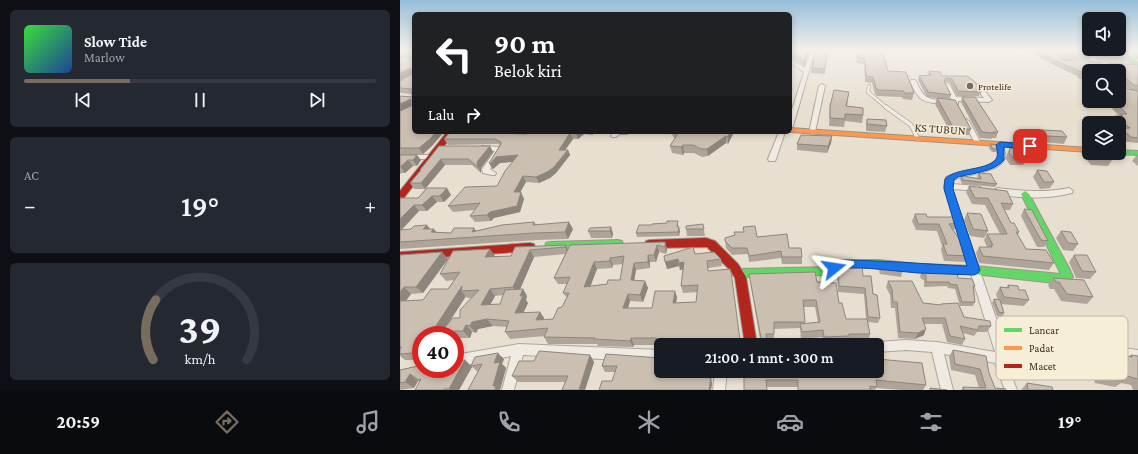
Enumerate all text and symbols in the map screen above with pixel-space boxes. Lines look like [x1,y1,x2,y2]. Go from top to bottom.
map controls [1082,12,1126,160]
button: sound [1082,12,1126,56]
icon: left [428,28,480,80]
text: 90 m [494,28,555,59]
text: Slow Tide [84,34,147,50]
text: Marlow [84,50,125,65]
text: Belok kiri [494,61,562,81]
button: search [1082,64,1126,108]
marker: Protelife [965,81,975,91]
place label: Protelife [978,81,1012,92]
icon: previous [72,89,94,111]
icon: pause [189,89,211,111]
icon: next [306,89,328,111]
icon: right [462,104,484,126]
text: Lalu [428,107,454,123]
button: layers [1082,116,1126,160]
street label: KS TUBUN [914,120,966,138]
pin [1013,129,1047,163]
icon: arrive [1019,135,1041,157]
text: AC [24,168,39,183]
text: 19° [181,189,219,222]
text: − [24,193,36,218]
text: + [364,193,376,218]
position arrow [813,247,855,289]
text: 39 [178,305,222,351]
legend [996,316,1128,380]
text: Lancar [1029,324,1059,336]
speed limit sign: 40 [412,326,464,378]
text: Padat [1029,342,1054,354]
text: km/h [185,350,216,366]
text: 21:00 · 1 mnt · 300 m [705,350,833,366]
text: Macet [1029,360,1057,372]
icon: directions [213,408,241,436]
icon: music [354,408,382,436]
icon: phone [495,408,523,436]
icon: climate [635,408,663,436]
icon: car [776,408,804,436]
icon: filters [917,408,945,436]
text: 20:59 [56,412,100,432]
text: 19° [1058,412,1082,432]

